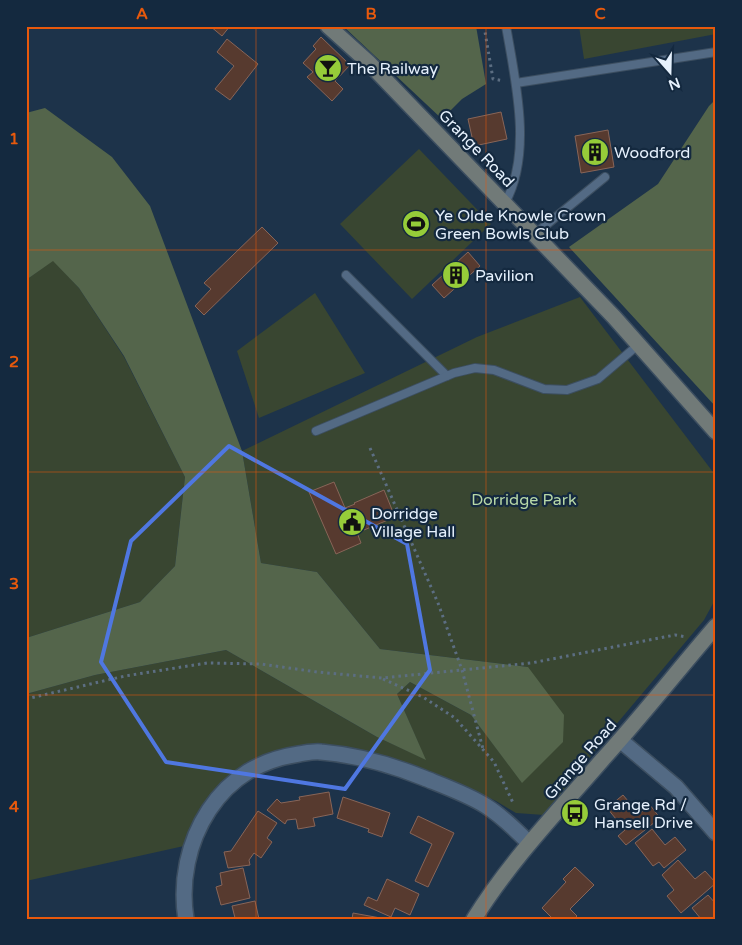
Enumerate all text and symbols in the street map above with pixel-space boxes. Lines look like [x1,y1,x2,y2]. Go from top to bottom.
text: A [136,4,148,24]
text: B [365,4,377,24]
text: C [594,4,606,24]
north arrow [644,48,694,98]
bar icon: The Railway [313,53,343,83]
place label: The Railway [347,59,438,79]
text: N [666,74,682,94]
street label: Grange Road [434,106,518,192]
text: 1 [9,129,19,149]
building icon: Woodford [580,137,610,167]
place label: Woodford [614,143,690,163]
place label: Ye Olde Knowle Crown Green Bowls Club [435,206,606,244]
sports icon: Ye Olde Knowle Crown Green Bowls Club [401,209,431,239]
building icon: Pavilion [441,260,471,290]
place label: Pavilion [475,266,534,286]
text: 2 [9,352,19,372]
park label: Dorridge Park [471,490,577,510]
place label: Dorridge Village Hall [371,504,455,542]
public building icon: Dorridge Village Hall [337,507,367,537]
text: 3 [9,574,19,594]
street label: Grange Road [540,715,621,804]
place label: Grange Rd / Hansell Drive [594,795,693,833]
text: 4 [9,797,19,817]
bus stop icon: Grange Rd / Hansell Drive [560,798,590,828]

